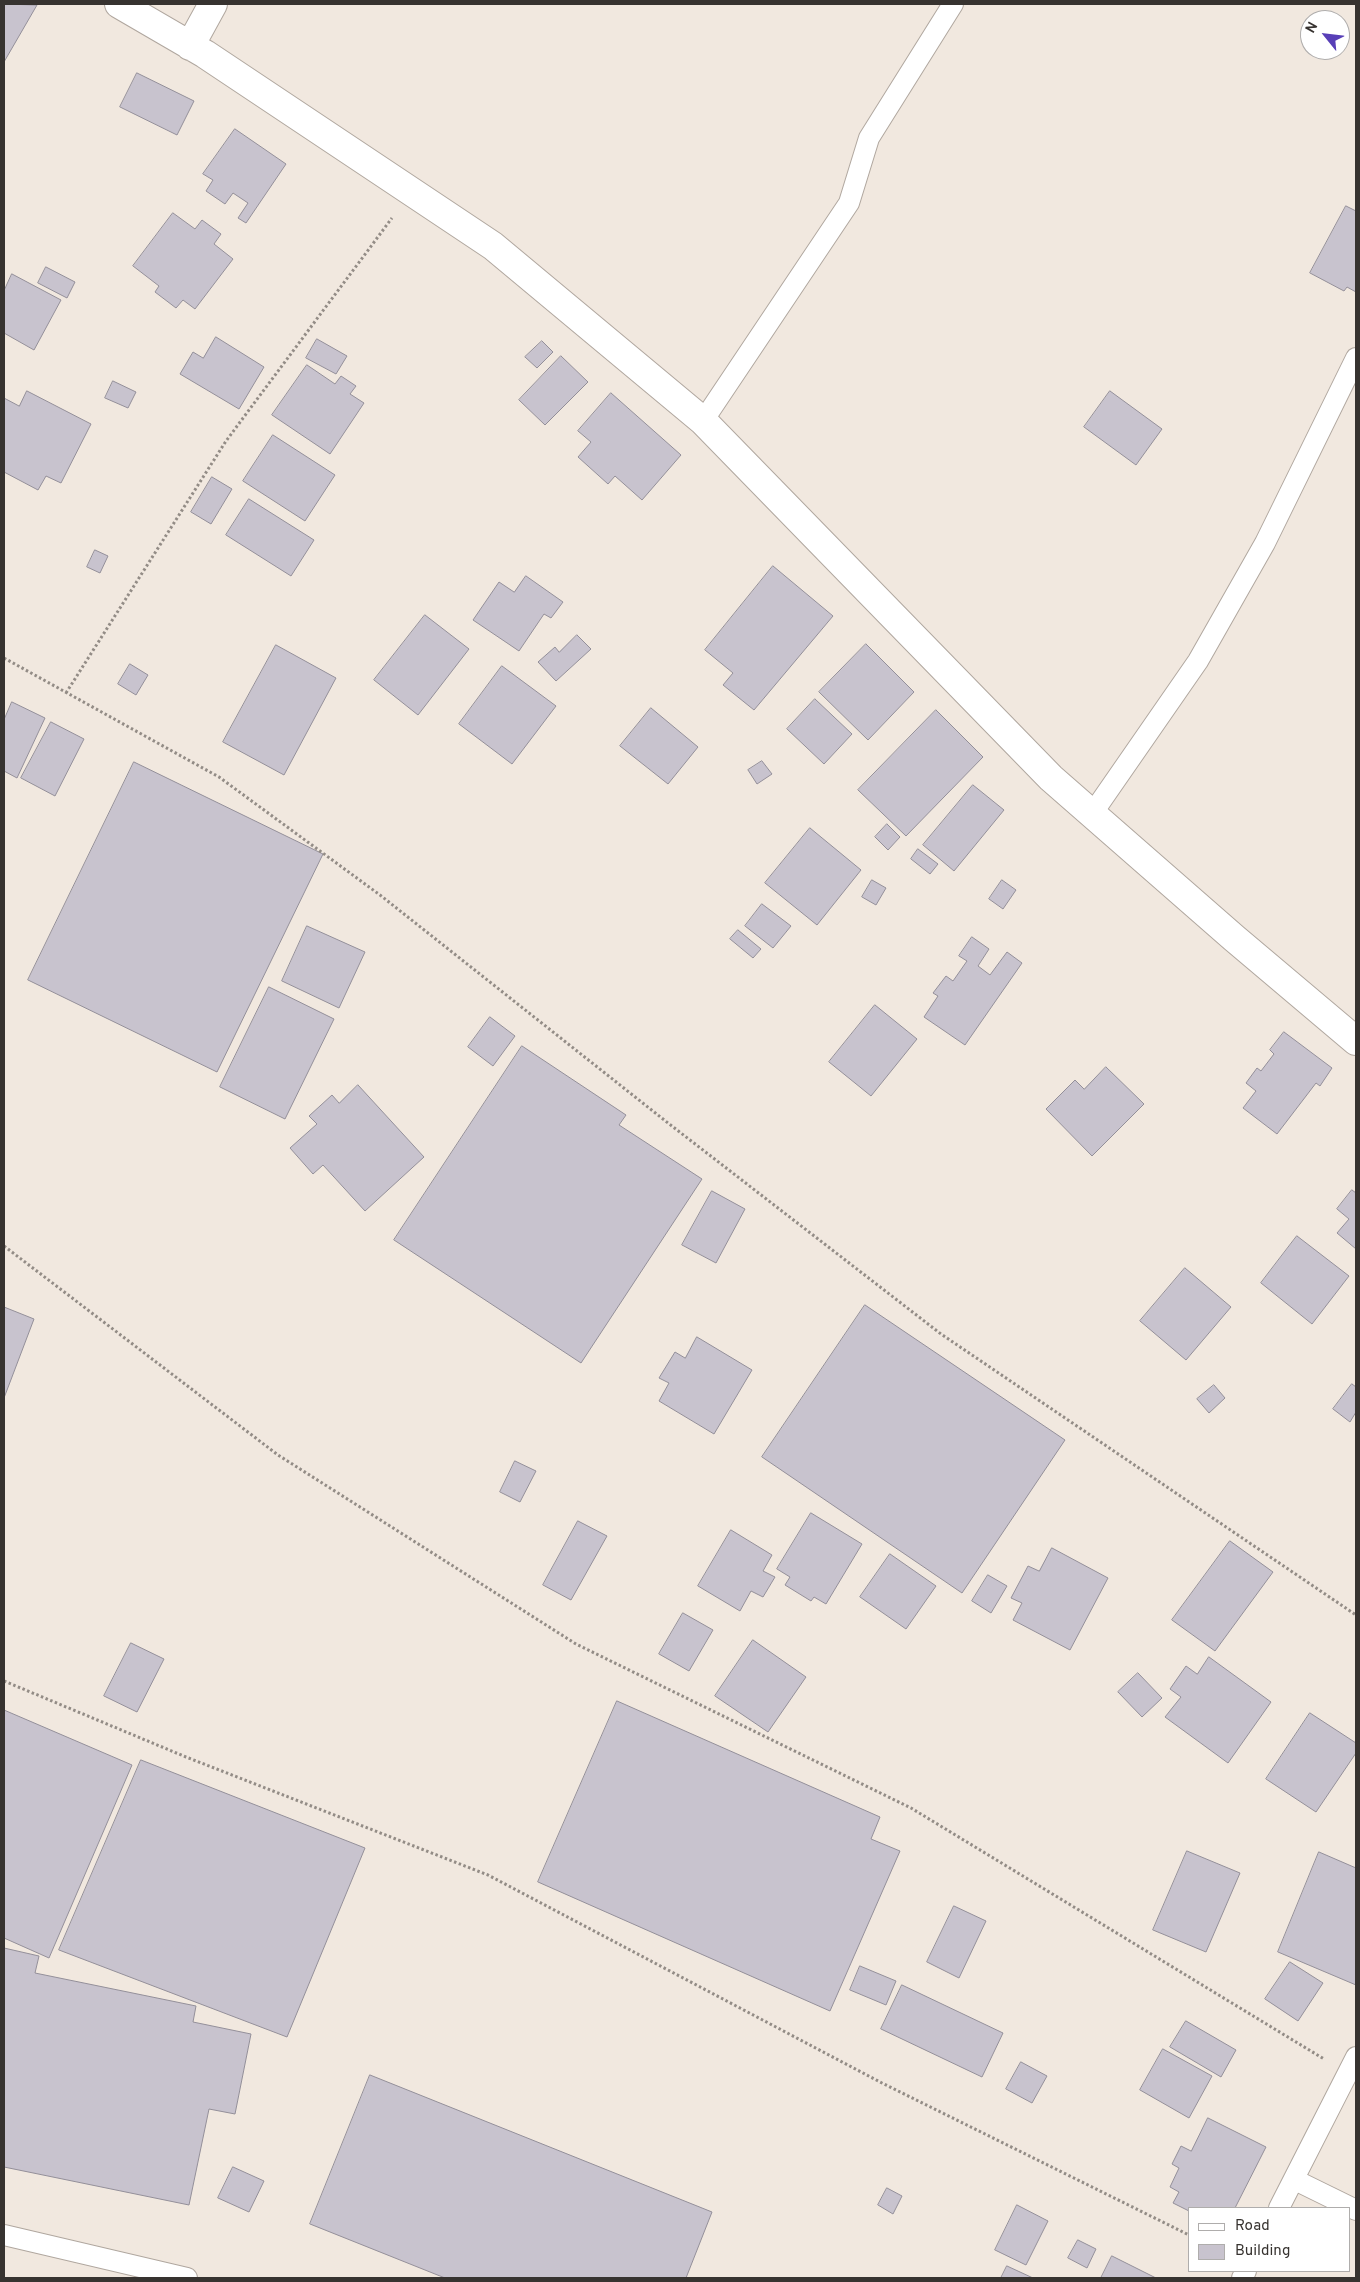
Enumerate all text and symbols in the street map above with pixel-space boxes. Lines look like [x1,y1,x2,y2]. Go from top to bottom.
north arrow [1300,10,1350,60]
text: N [1302,19,1322,36]
legend [1188,2207,1350,2272]
text: Road [1235,2217,1270,2236]
text: Building [1235,2242,1290,2261]

